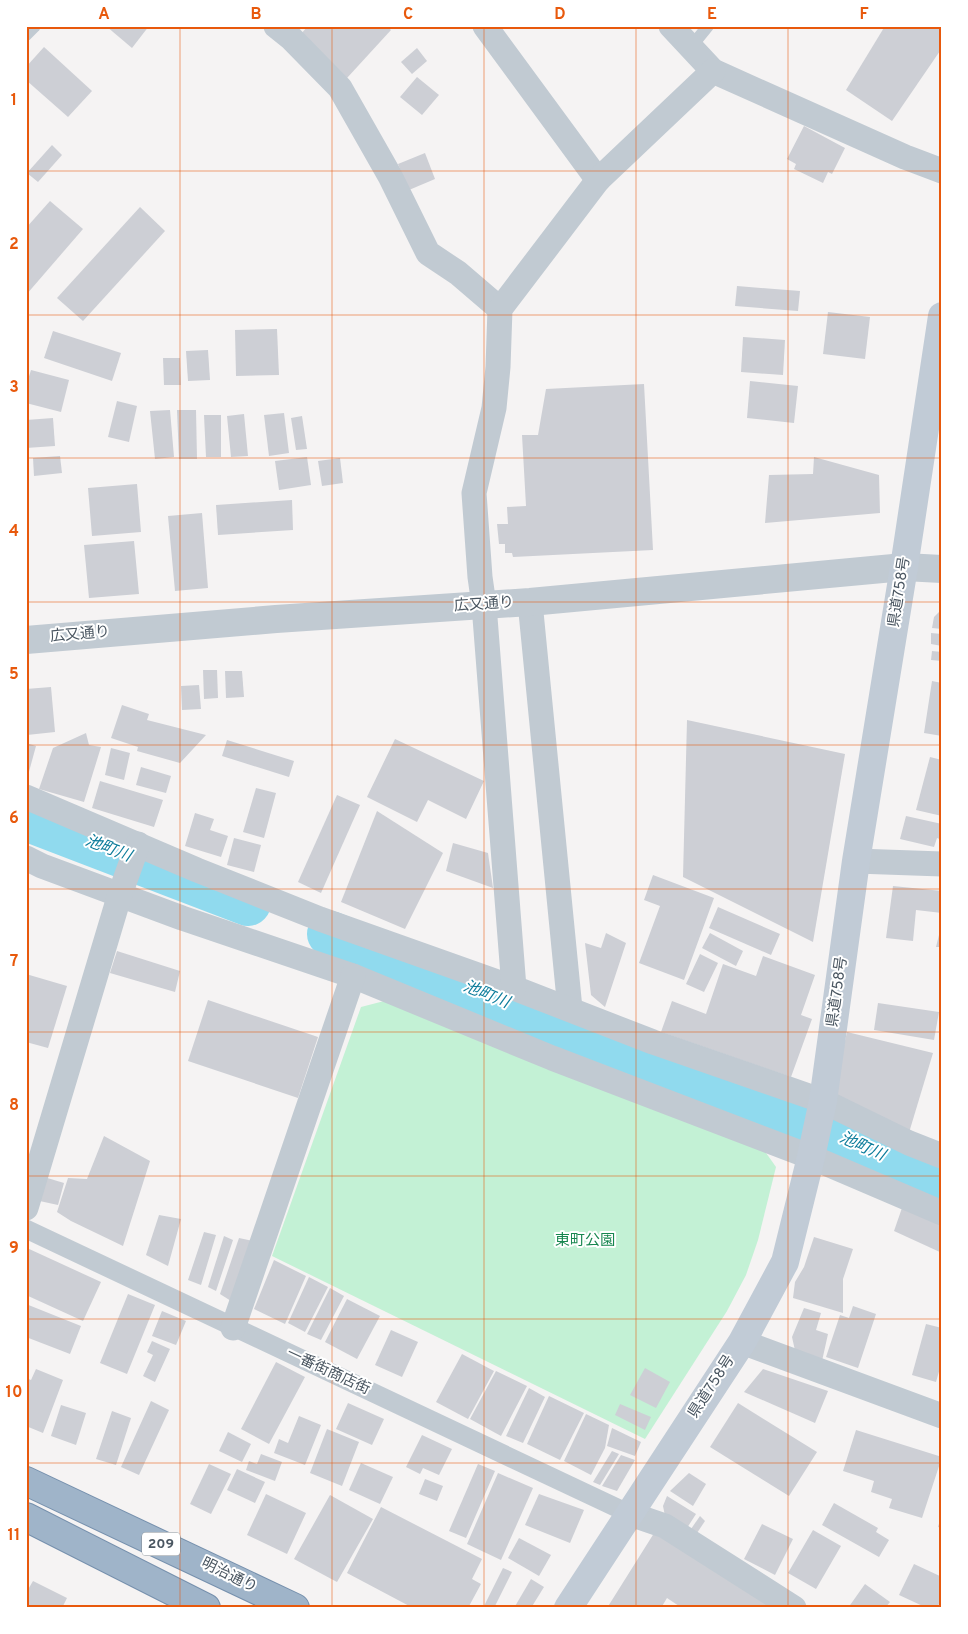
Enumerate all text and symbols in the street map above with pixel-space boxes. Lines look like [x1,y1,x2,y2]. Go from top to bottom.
text: A [98,5,110,25]
text: B [250,5,262,25]
text: C [403,5,413,25]
text: D [554,5,566,25]
text: E [707,5,717,25]
text: F [859,5,869,25]
text: 1 [11,91,17,111]
text: 2 [9,235,19,255]
text: 3 [9,378,19,398]
text: 4 [9,522,19,542]
street label: 県道758号 [885,555,915,629]
street label: 広又通り [453,593,515,617]
street label: 広又通り [49,623,111,647]
text: 5 [9,665,19,685]
text: 6 [9,809,19,829]
water label: 池町川 [82,831,136,868]
text: 7 [10,952,18,972]
street label: 県道758号 [824,955,852,1029]
water label: 池町川 [460,977,514,1014]
text: 8 [9,1096,19,1116]
water label: 池町川 [836,1128,890,1167]
park label: 東町公園 [555,1232,615,1251]
text: 9 [9,1239,19,1259]
street label: 一番街商店街 [283,1344,373,1400]
street label: 県道758号 [685,1352,739,1422]
text: 10 [6,1383,22,1403]
text: 11 [8,1526,20,1546]
road number: 209 [142,1532,180,1556]
street label: 明治通り [198,1554,260,1598]

